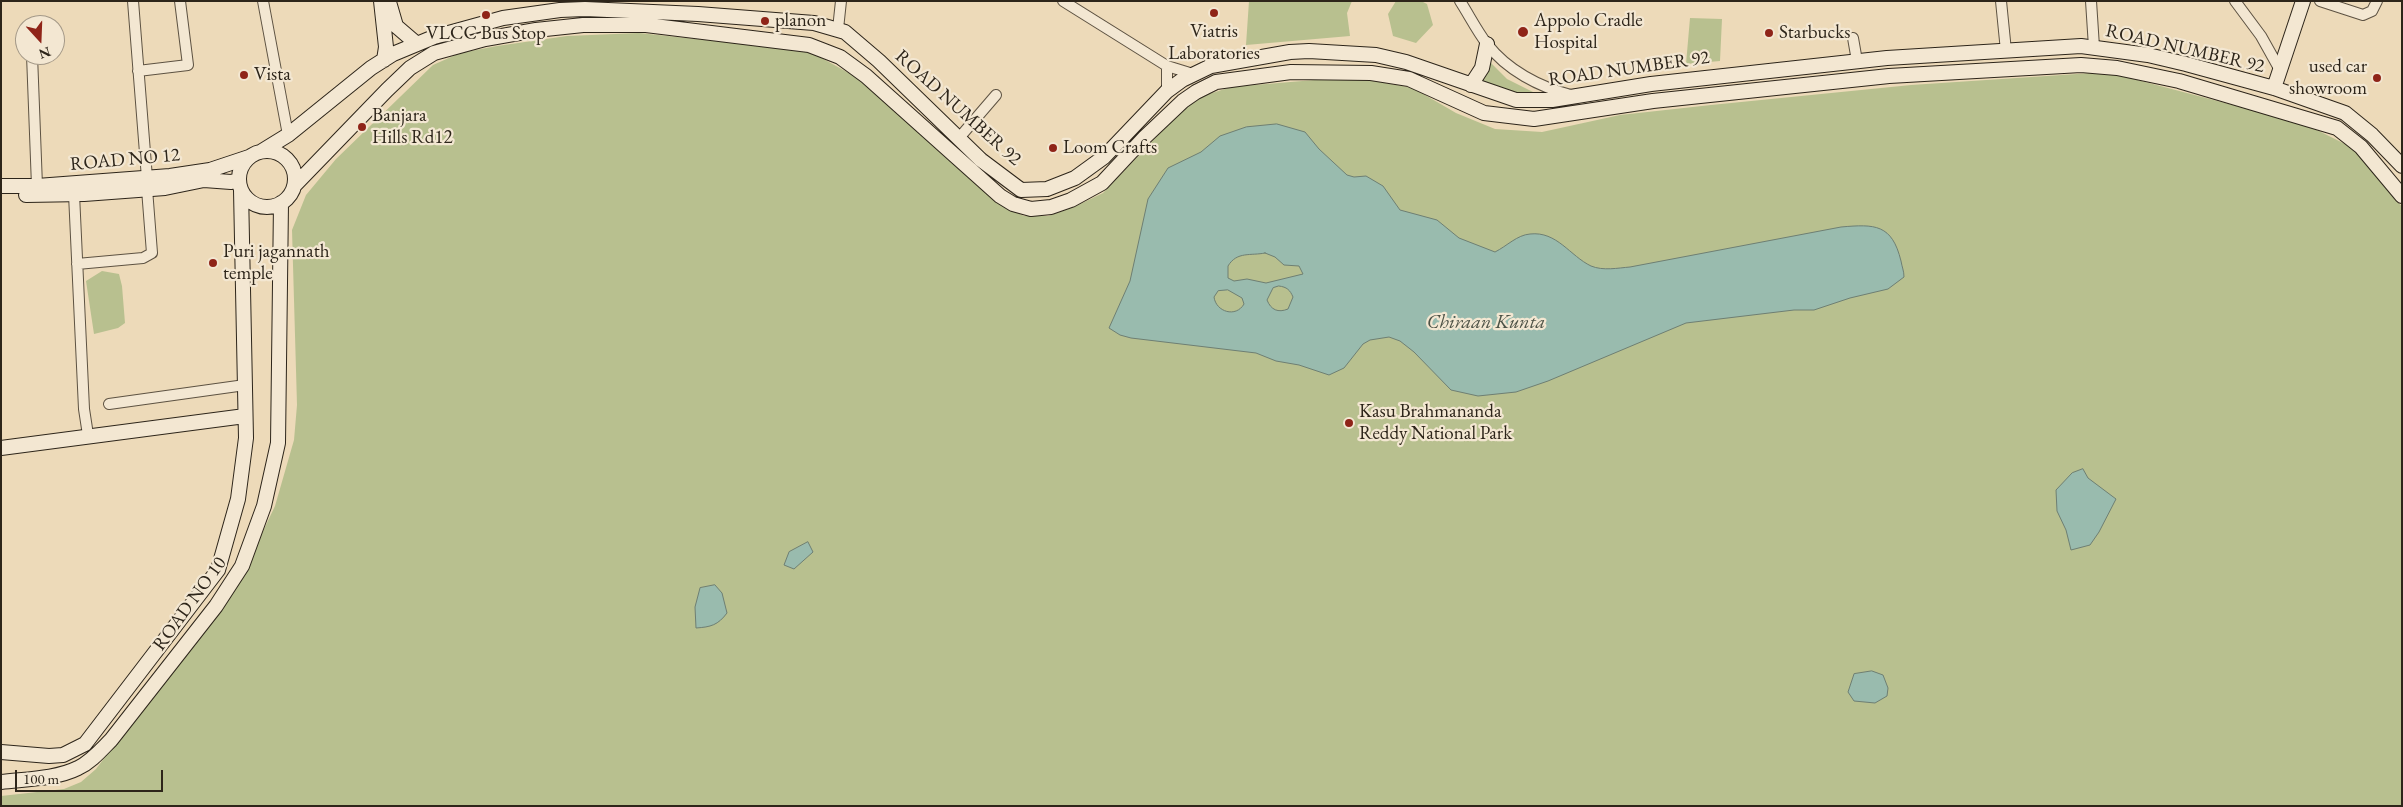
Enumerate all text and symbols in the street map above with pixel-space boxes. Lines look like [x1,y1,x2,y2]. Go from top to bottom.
marker: Viatris Laboratories [1208,7,1220,19]
marker: VLCC Bus Stop [480,9,492,21]
place label: planon [775,10,826,32]
place label: Appolo Cradle Hospital [1534,10,1643,54]
north arrow [15,15,65,65]
marker: planon [759,15,771,27]
street label: ROAD NUMBER 92 [2103,20,2267,78]
place label: Viatris Laboratories [1168,21,1260,65]
place label: Starbucks [1779,22,1850,44]
place label: VLCC Bus Stop [426,23,546,45]
marker: Appolo Cradle Hospital [1516,25,1530,39]
marker: Starbucks [1763,27,1775,39]
text: N [36,43,53,64]
street label: ROAD NUMBER 92 [890,45,1026,171]
street label: ROAD NUMBER 92 [1547,46,1711,92]
place label: used car showroom [2289,56,2367,100]
place label: Vista [254,64,291,86]
marker: Vista [238,69,250,81]
marker: used car showroom [2371,72,2383,84]
place label: Banjara Hills Rd12 [372,105,453,149]
marker: Banjara Hills Rd12 [356,121,368,133]
place label: Loom Crafts [1063,137,1157,159]
marker: Loom Crafts [1047,142,1059,154]
street label: ROAD NO 12 [69,144,181,176]
place label: Puri jagannath temple [223,241,329,285]
marker: Puri jagannath temple [207,257,219,269]
water label: Chiraan Kunta [1427,311,1545,335]
place label: Kasu Brahmananda Reddy National Park [1359,401,1512,445]
marker: Kasu Brahmananda Reddy National Park [1343,417,1355,429]
street label: ROAD NO 10 [148,553,232,655]
scale bar [18,760,165,792]
text: 100 m [23,769,59,788]

